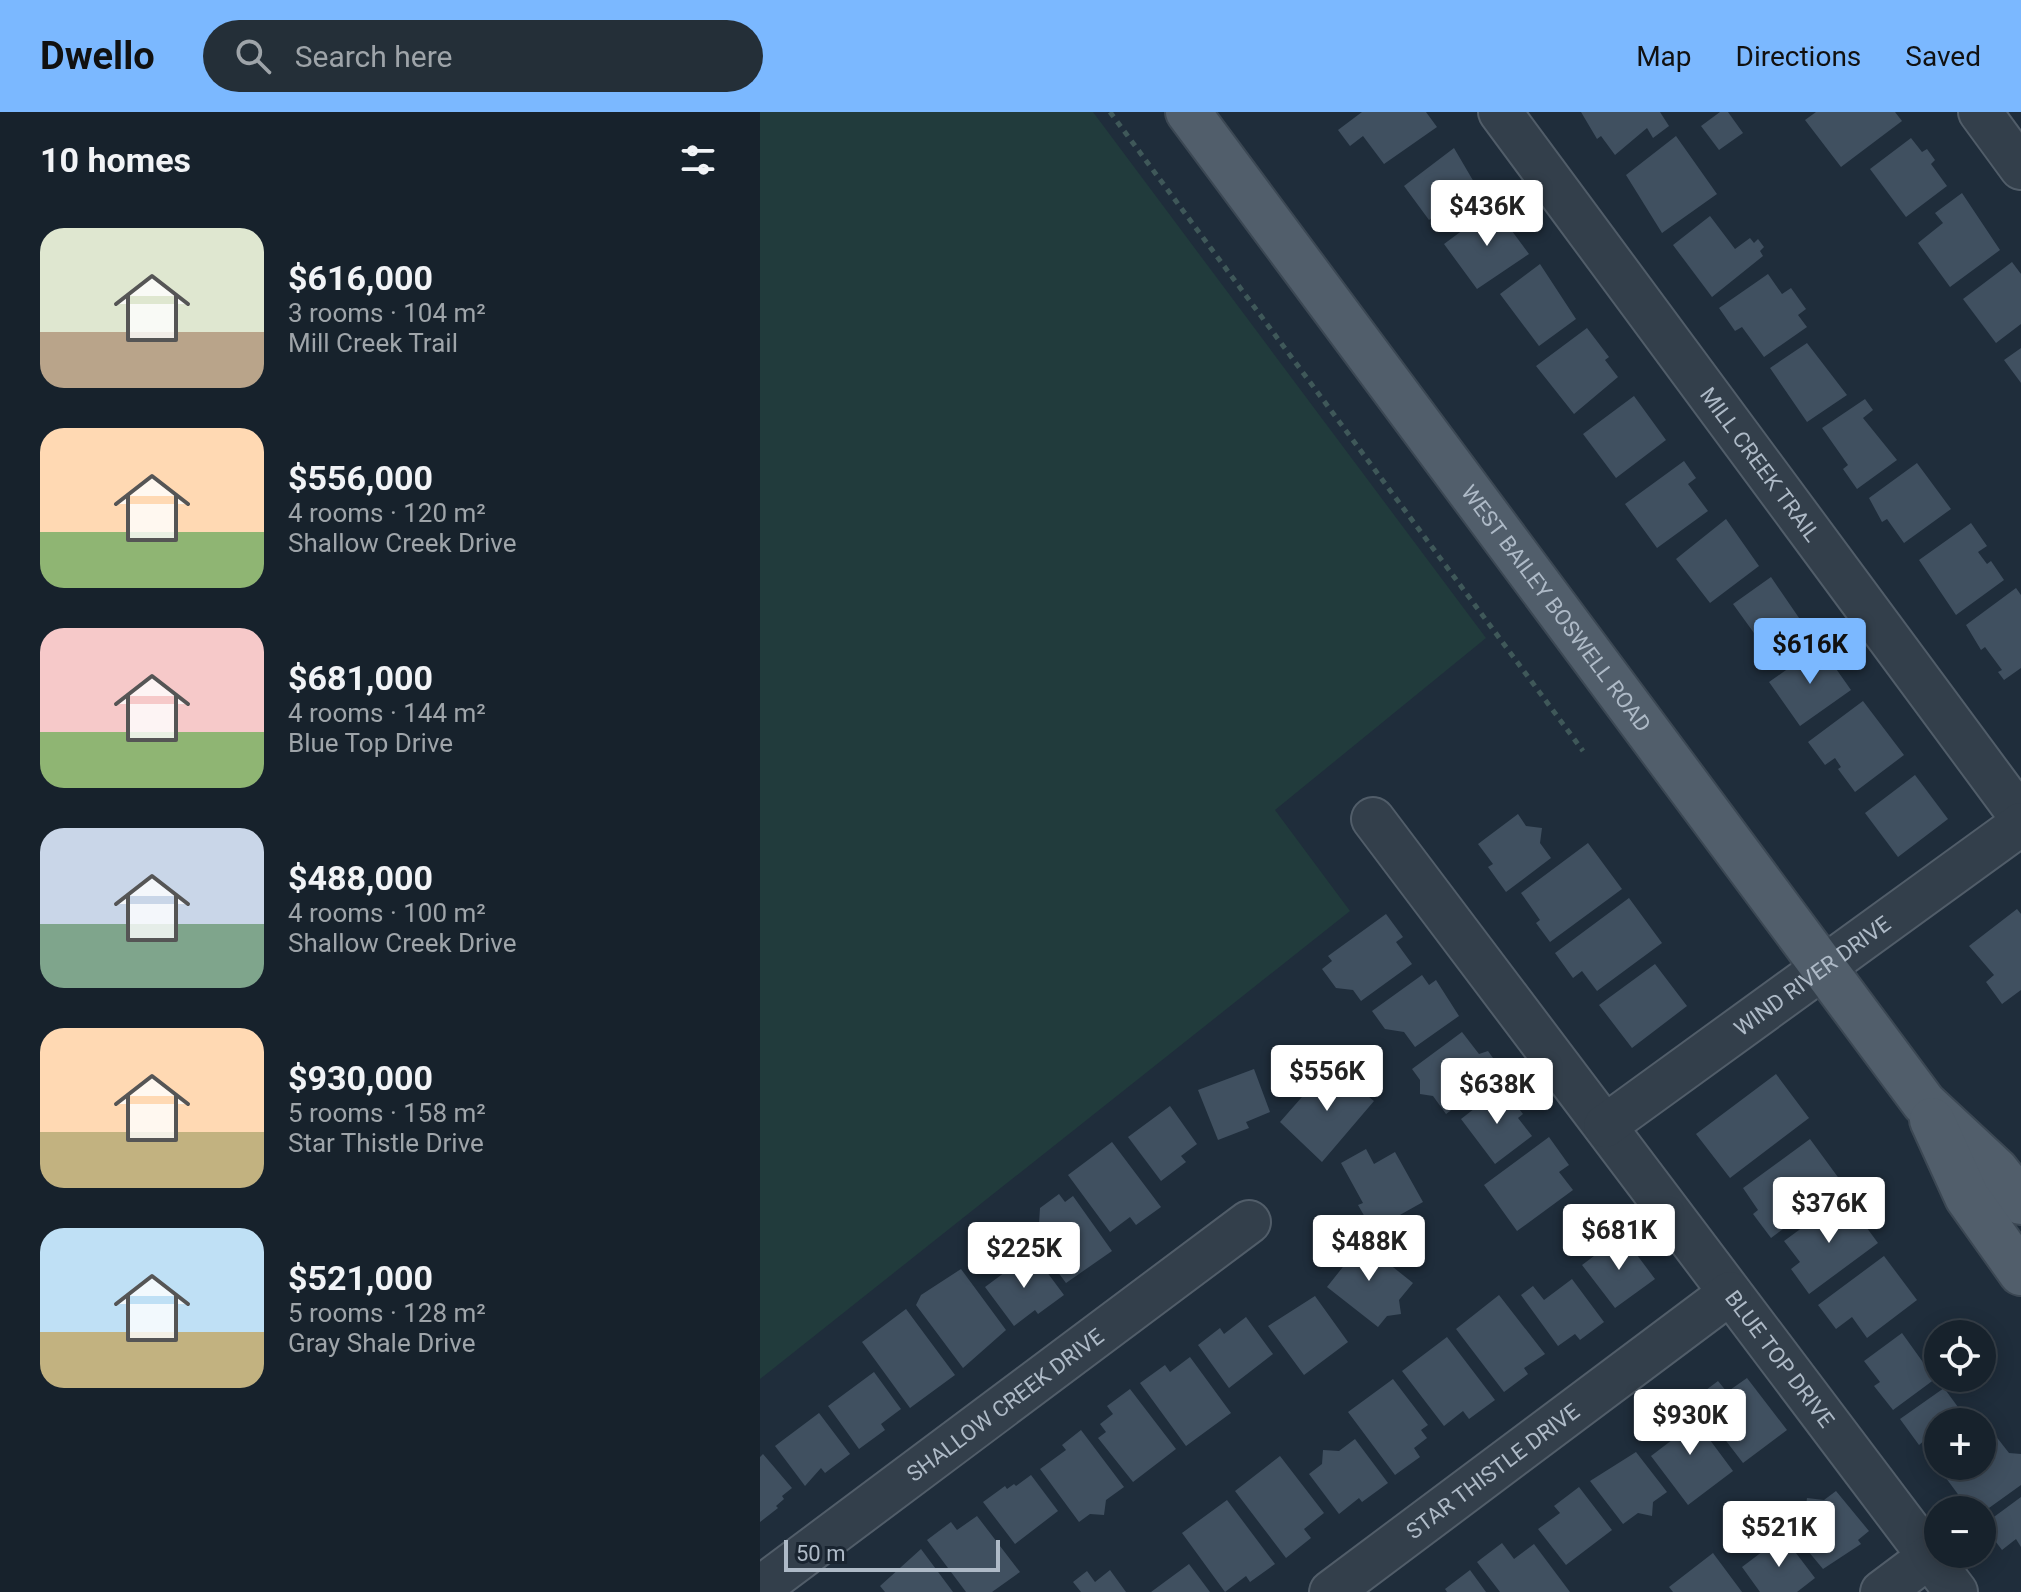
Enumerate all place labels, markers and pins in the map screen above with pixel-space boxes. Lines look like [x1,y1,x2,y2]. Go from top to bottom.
pin: $436K [1431,180,1543,248]
pin: $616K [1754,618,1866,686]
pin: $556K [1271,1045,1383,1113]
pin: $638K [1441,1058,1553,1126]
pin: $376K [1773,1177,1885,1245]
pin: $681K [1563,1204,1675,1272]
pin: $488K [1313,1215,1425,1283]
pin: $225K [968,1222,1080,1290]
pin: $930K [1634,1389,1746,1457]
pin: $521K [1723,1501,1835,1569]

